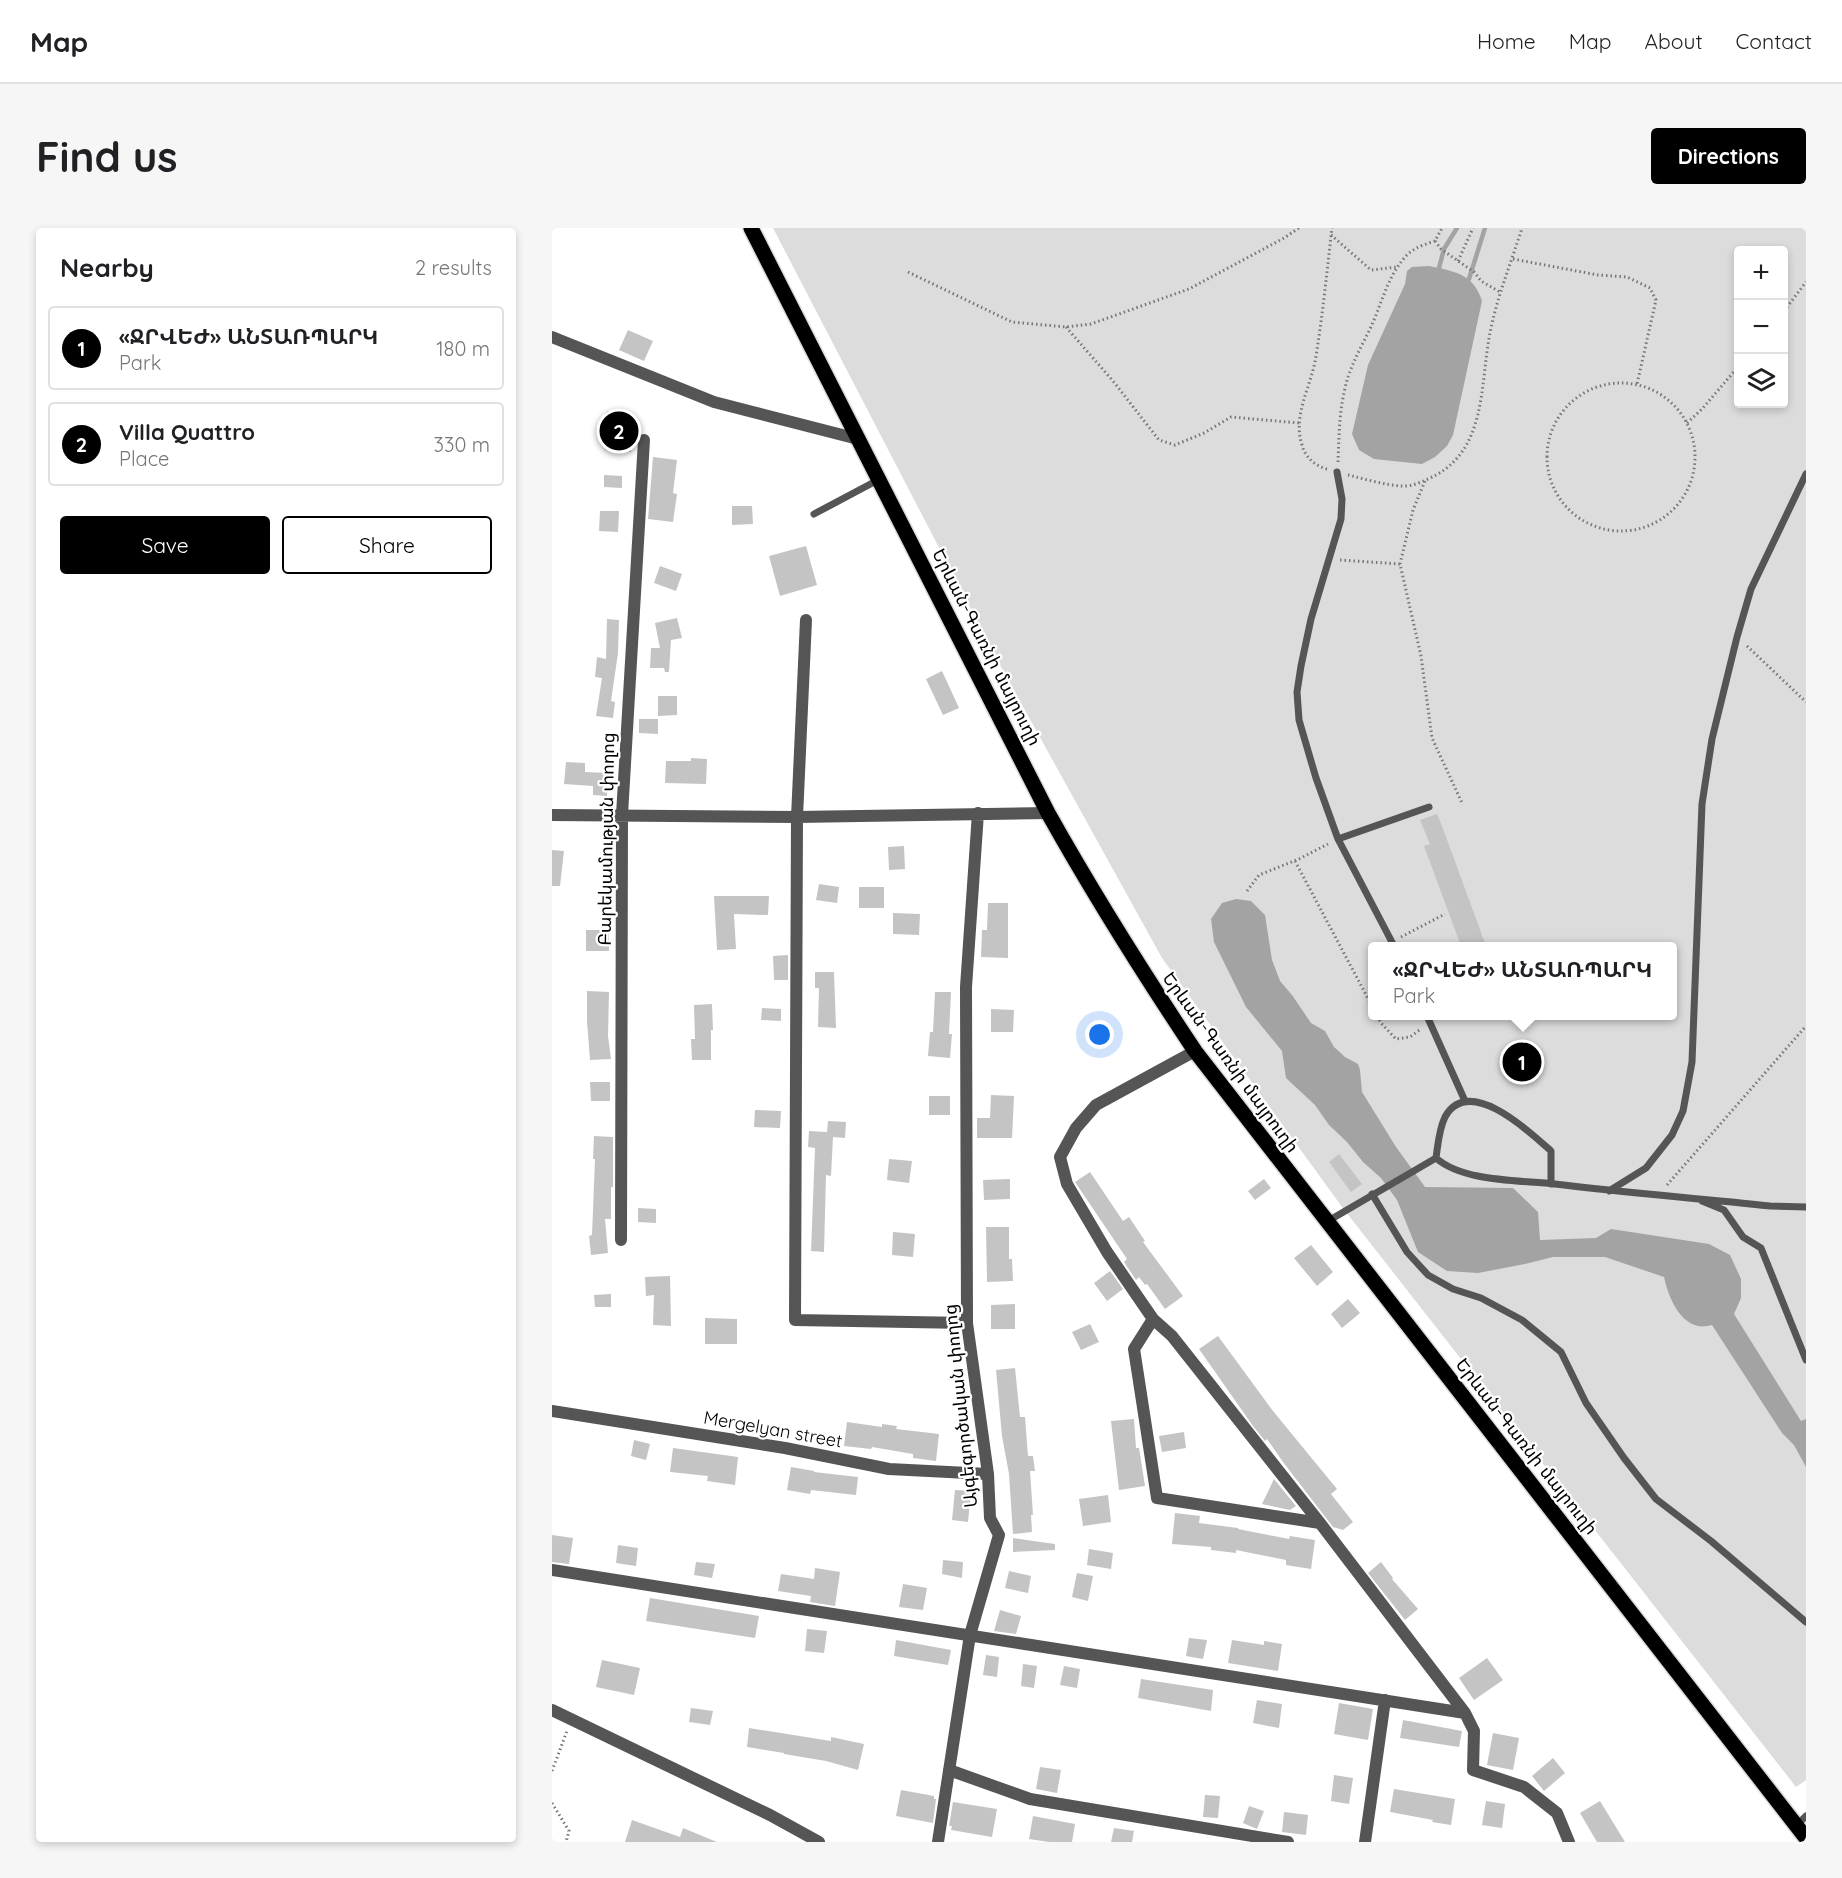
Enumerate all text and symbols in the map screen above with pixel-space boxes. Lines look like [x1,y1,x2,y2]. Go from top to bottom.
text: Map [30,24,88,59]
text: Home [1477,28,1536,54]
text: Map [1569,28,1612,54]
text: About [1645,28,1703,54]
text: Contact [1736,28,1812,54]
button: Directions [1651,128,1806,184]
text: Find us [36,130,178,183]
map controls [1734,246,1788,408]
button: + [1734,246,1788,300]
text: Nearby [60,251,154,284]
text: 2 results [415,255,492,280]
button: − [1734,300,1788,354]
text: «ՋՐՎԵԺ» ԱՆՏԱՌՊԱՐԿ [119,322,378,350]
text: 1 [78,336,85,361]
text: 180 m [436,336,490,361]
text: Park [119,350,161,375]
button: layers [1734,354,1788,408]
pin: 2 [600,408,638,454]
text: Villa Quattro [119,418,255,446]
text: 2 [76,432,87,457]
text: 330 m [433,432,490,457]
text: Place [119,446,169,471]
button: Save [60,516,270,574]
button: Share [282,516,492,574]
street label: Երևան-Գառնի մայրուղի [927,545,1047,749]
street label: Բարեկամության փողոց [593,732,619,946]
popup [1368,942,1677,1020]
text: «ՋՐՎԵԺ» ԱՆՏԱՌՊԱՐԿ [1393,955,1652,983]
street label: Երևան-Գառնի մայրուղի [1158,967,1304,1157]
text: Park [1393,983,1435,1008]
your location [1085,1020,1114,1049]
pin: 1 [1502,1040,1542,1084]
street label: Այգեգործական փողոց [938,1303,982,1509]
street label: Երևան-Գառնի մայրուղի [1451,1353,1603,1539]
street label: Mergelyan street [702,1405,844,1453]

